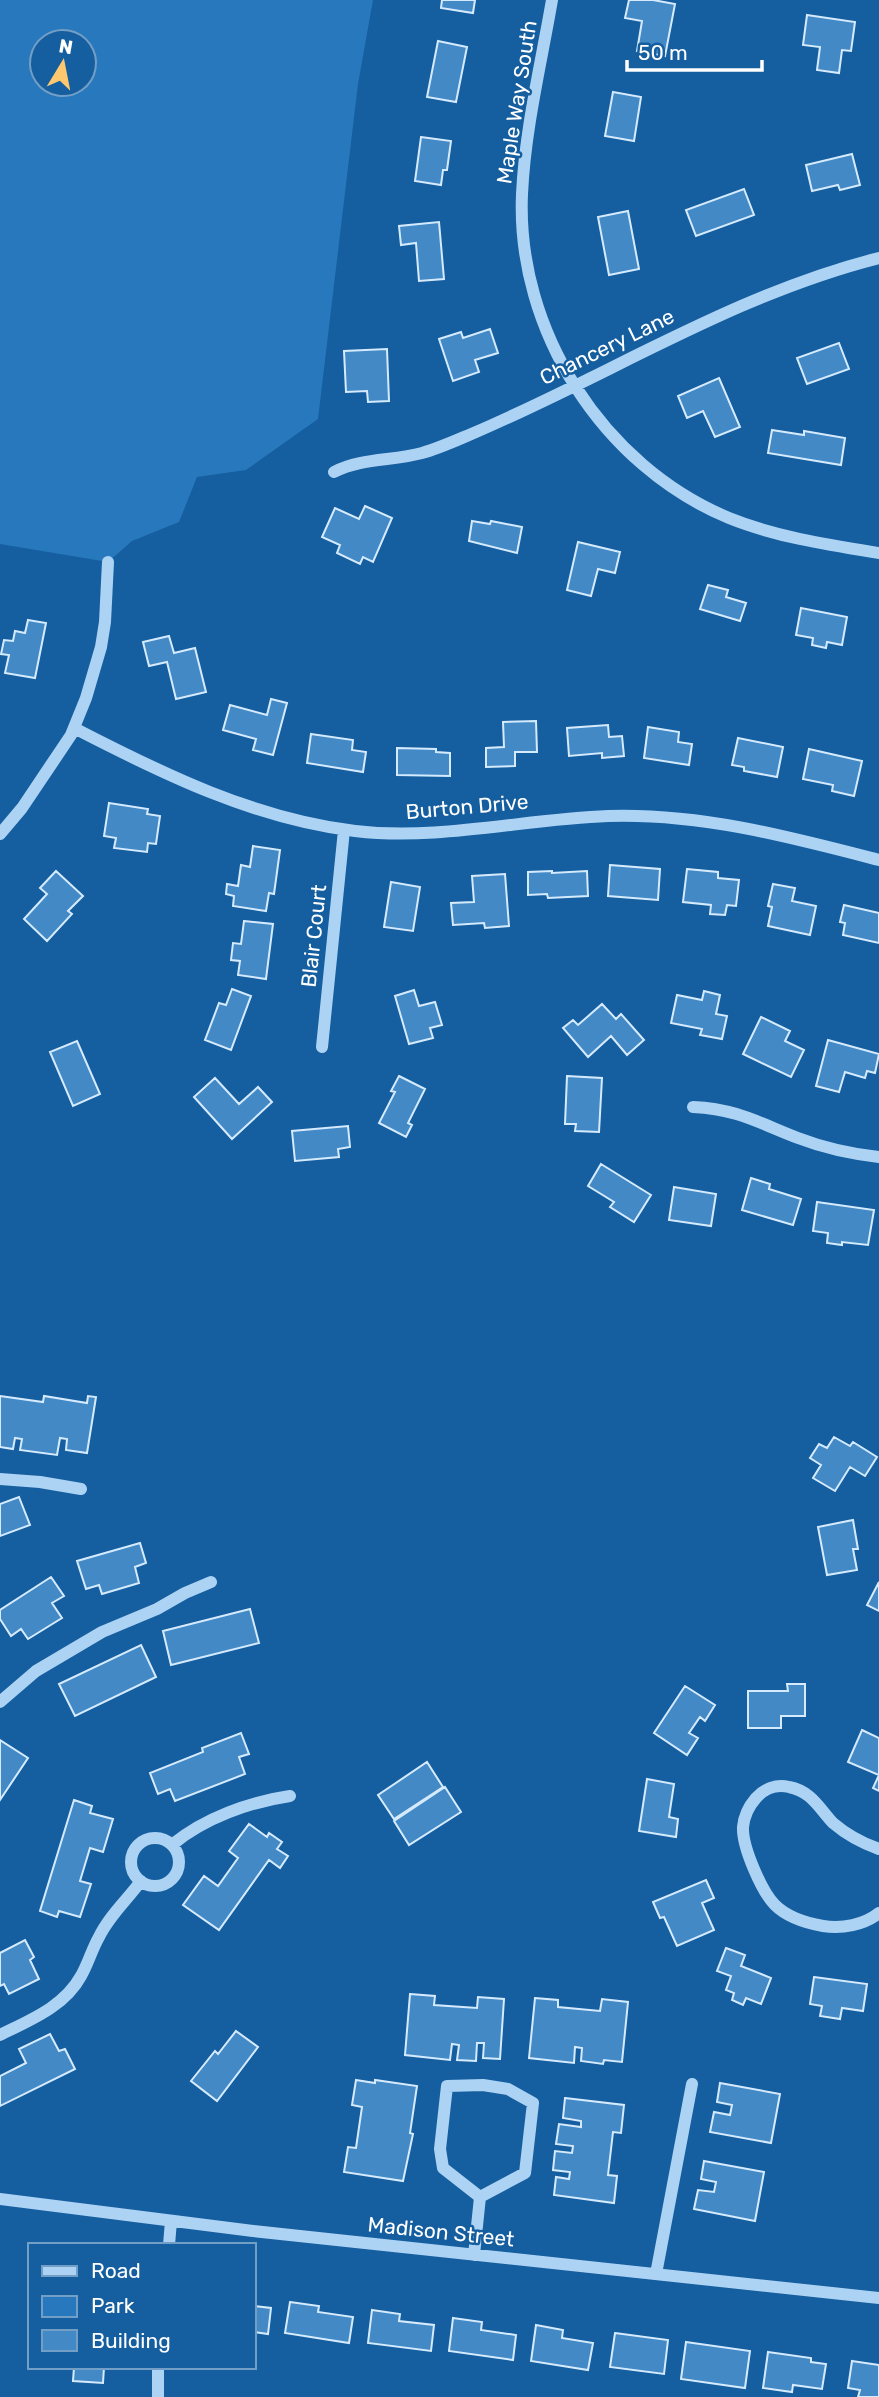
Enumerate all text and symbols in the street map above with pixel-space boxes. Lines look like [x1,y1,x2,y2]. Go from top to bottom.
street label: Maple Way South [491,18,542,185]
north arrow [28,28,98,98]
scale bar [627,28,762,72]
text: N [57,34,75,59]
text: 50 m [638,40,688,65]
street label: Chancery Lane [535,303,678,390]
street label: Burton Drive [404,789,529,824]
street label: Blair Court [296,883,331,989]
street label: Madison Street [367,2211,516,2252]
legend [28,2243,256,2369]
text: Road [91,2258,141,2283]
text: Park [91,2293,135,2318]
text: Building [91,2328,171,2353]

